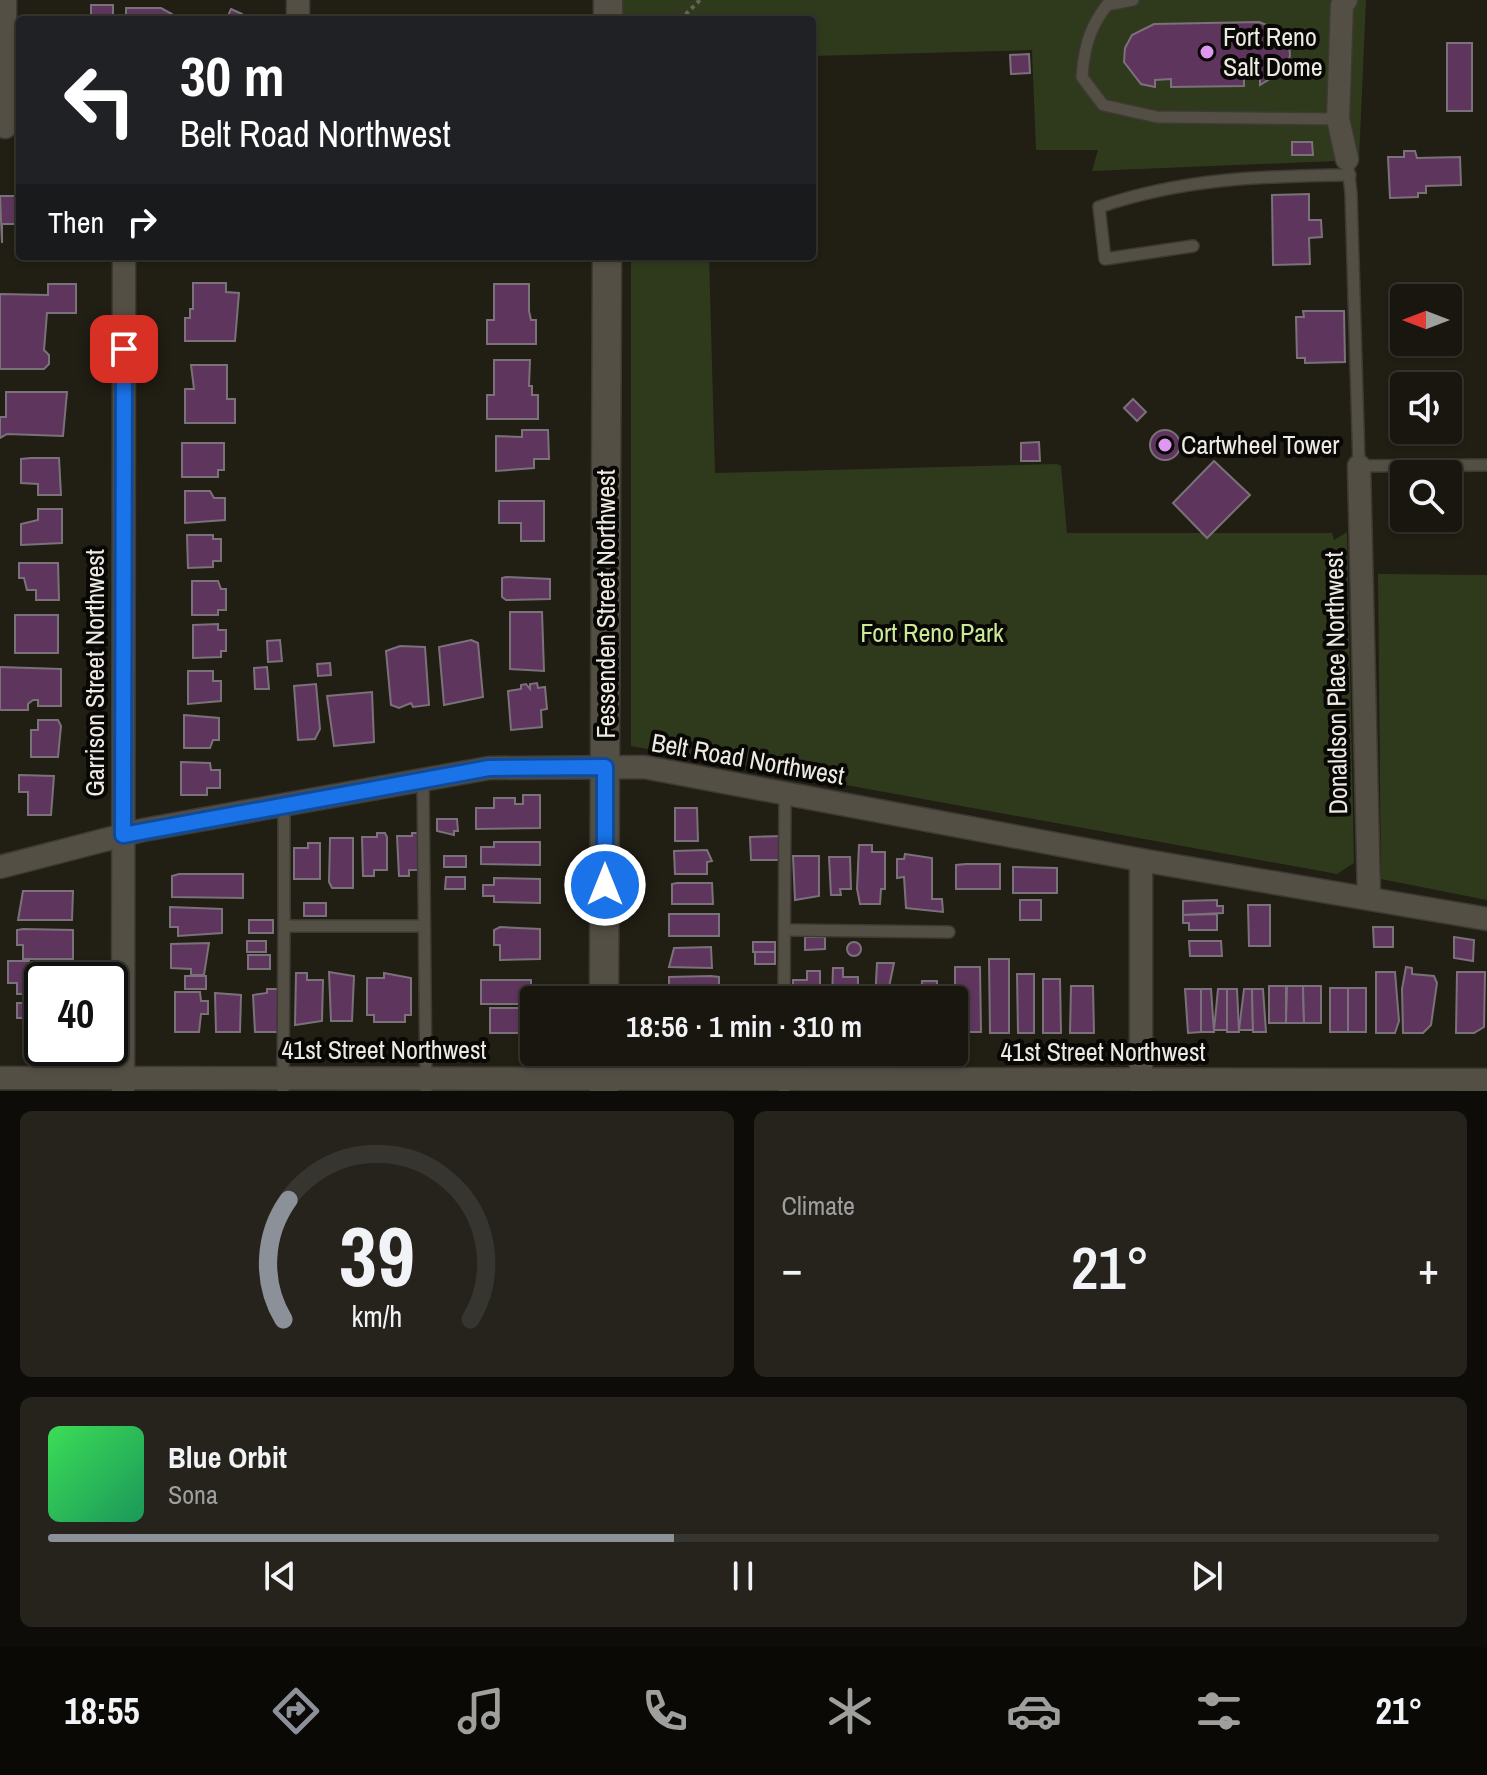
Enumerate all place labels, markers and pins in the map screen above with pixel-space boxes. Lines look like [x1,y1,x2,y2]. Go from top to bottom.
place label: Fort Reno Salt Dome [1223,19,1323,84]
marker: Fort Reno Salt Dome [1198,43,1216,61]
pin [90,315,158,383]
place label: Cartwheel Tower [1181,427,1339,462]
marker: Cartwheel Tower [1156,436,1174,454]

